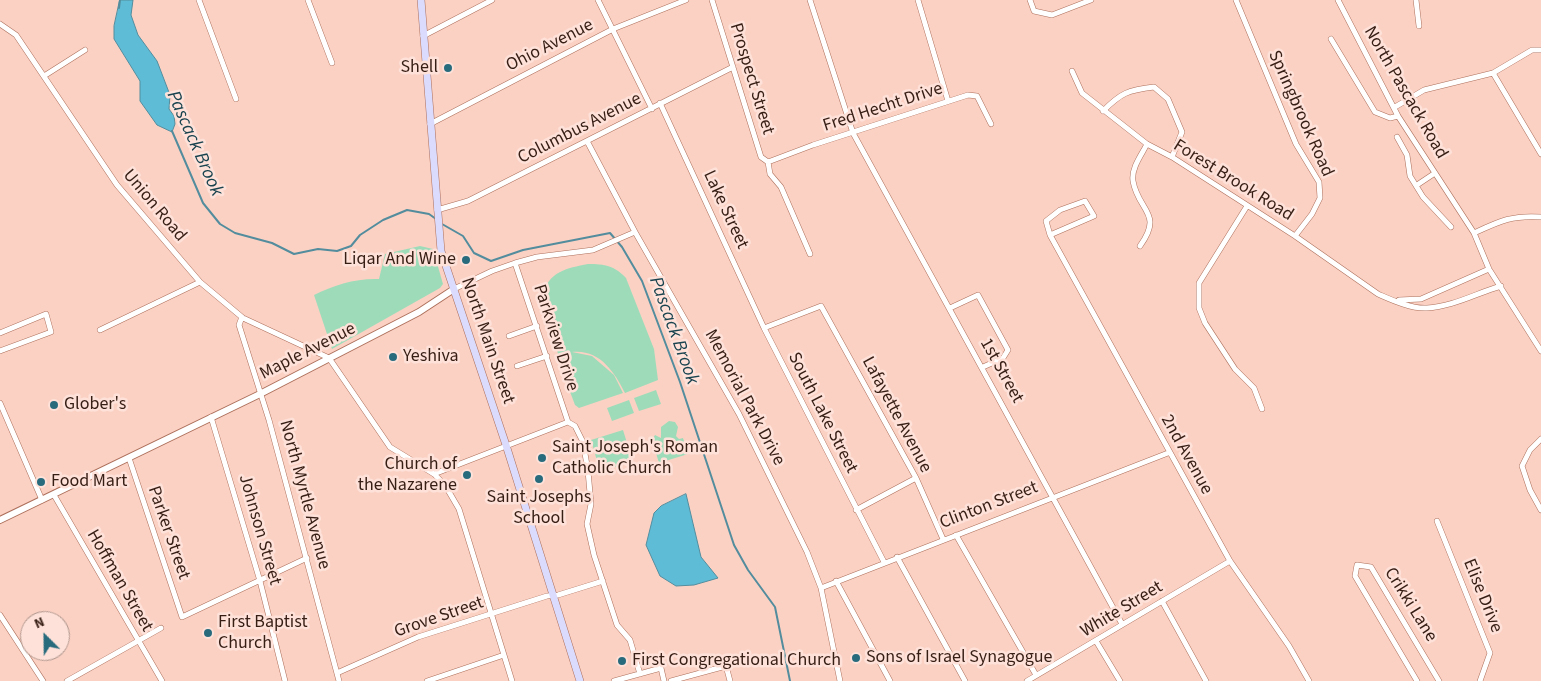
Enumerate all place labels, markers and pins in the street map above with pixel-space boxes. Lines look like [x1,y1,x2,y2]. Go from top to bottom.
place label: Shell [400,57,438,79]
marker: Shell [442,62,454,74]
place label: Liqar And Wine [343,249,456,271]
marker: Liqar And Wine [460,254,472,266]
place label: Yeshiva [403,346,459,368]
marker: Yeshiva [387,351,399,363]
place label: Glober's [64,394,126,416]
marker: Glober's [48,399,60,411]
place label: Saint Joseph's Roman Catholic Church [552,437,718,479]
marker: Saint Joseph's Roman Catholic Church [536,452,548,464]
place label: Church of the Nazarene [358,454,457,496]
marker: Church of the Nazarene [461,469,473,481]
place label: Food Mart [51,471,127,493]
marker: Saint Josephs School [533,473,545,485]
marker: Food Mart [35,476,47,488]
place label: Saint Josephs School [487,487,591,530]
place label: First Baptist Church [218,612,307,654]
marker: First Baptist Church [202,627,214,639]
place label: Sons of Israel Synagogue [866,647,1053,669]
place label: First Congregational Church [632,650,841,672]
marker: Sons of Israel Synagogue [850,652,862,664]
marker: First Congregational Church [616,655,628,667]

